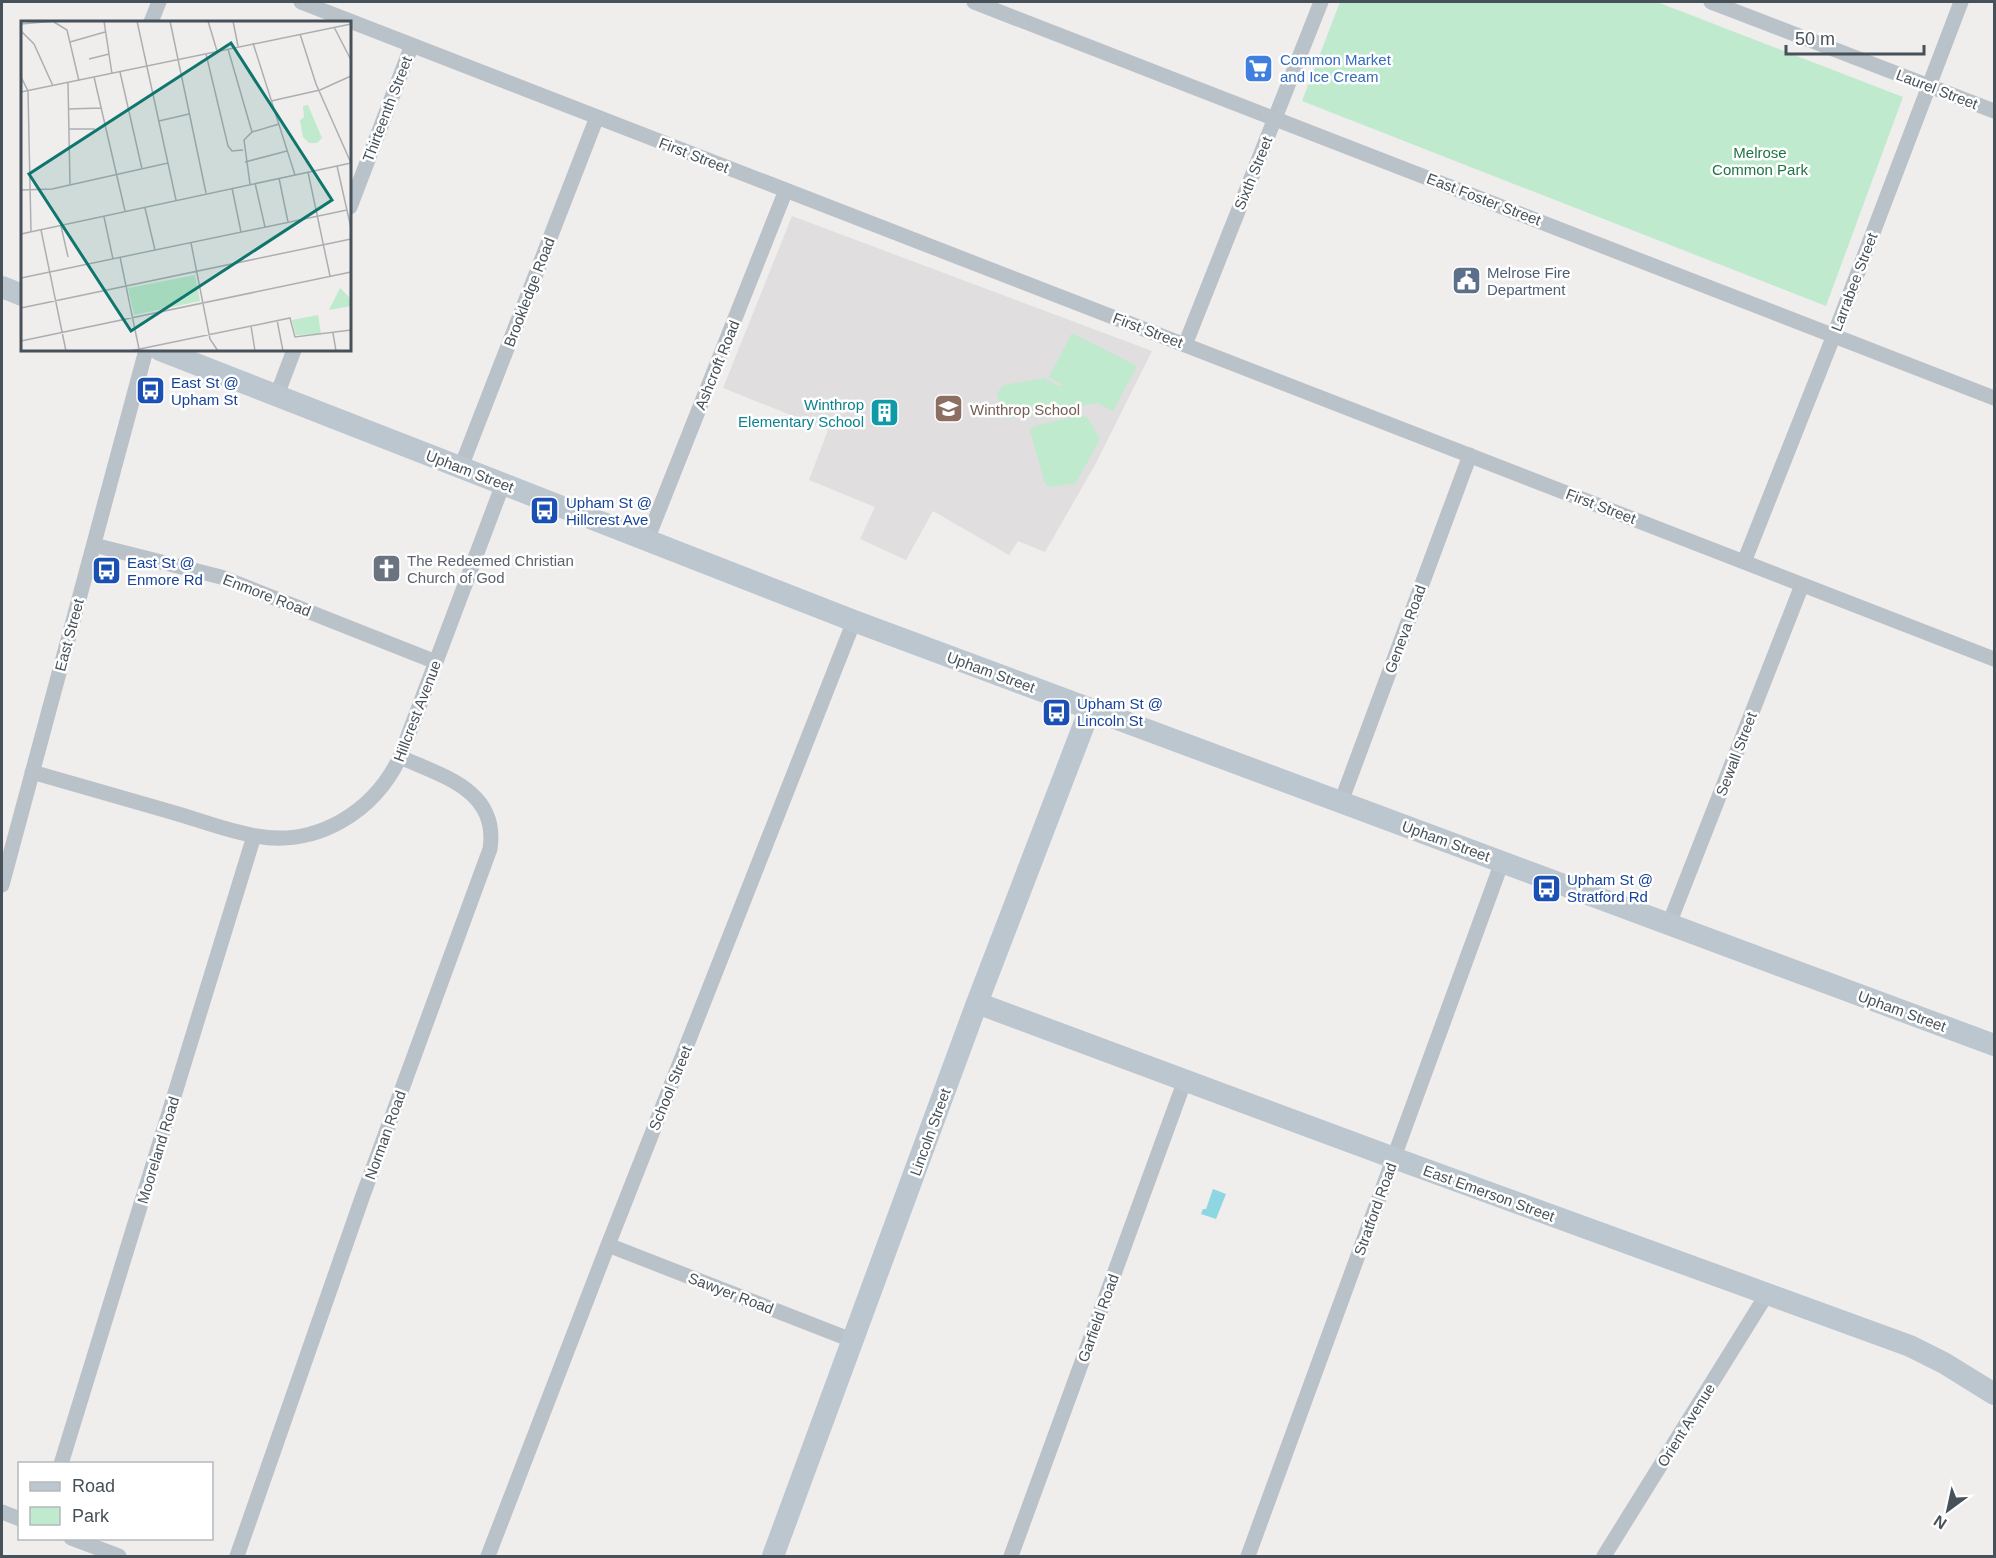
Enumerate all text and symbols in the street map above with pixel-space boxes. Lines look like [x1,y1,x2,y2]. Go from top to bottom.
scale bar [1786,18,1924,56]
inset map [21,21,351,351]
text: 50 m [1795,29,1835,49]
place label: Common Market and Ice Cream [1280,51,1392,85]
supermarket icon: Common Market and Ice Cream [1243,52,1275,84]
street label: Thirteenth Street [359,53,415,164]
street label: Laurel Street [1894,66,1981,113]
street label: Sixth Street [1231,133,1276,212]
street label: First Street [657,134,732,176]
park label: Melrose Common Park [1712,144,1808,178]
street label: East Foster Street [1425,169,1544,229]
street label: Larrabee Street [1827,230,1881,334]
street label: Brookledge Road [500,235,558,349]
place label: Melrose Fire Department [1487,264,1570,298]
public building icon: Melrose Fire Department [1450,265,1482,297]
street label: First Street [1111,309,1186,351]
street label: Ashcroft Road [691,318,743,412]
place label: East St @ Upham St [171,374,239,408]
bus stop icon: East St @ Upham St [134,375,166,407]
school or university icon: Winthrop School [933,393,965,425]
place label: Winthrop Elementary School [738,396,864,430]
building icon: Winthrop Elementary School [869,397,901,429]
place label: Winthrop School [970,401,1080,418]
street label: Upham Street [424,446,517,496]
street label: First Street [1564,485,1639,527]
place label: Upham St @ Hillcrest Ave [566,494,652,528]
bus stop icon: Upham St @ Hillcrest Ave [529,495,561,527]
place label: The Redeemed Christian Church of God [407,552,574,586]
church icon: The Redeemed Christian Church of God [370,553,402,585]
place label: East St @ Enmore Rd [127,554,203,588]
bus stop icon: East St @ Enmore Rd [90,555,122,587]
street label: Enmore Road [221,570,313,620]
street label: Geneva Road [1381,583,1429,675]
street label: East Street [51,596,87,673]
street label: Upham Street [945,648,1038,696]
street label: Hillcrest Avenue [390,658,444,764]
place label: Upham St @ Lincoln St [1077,695,1163,729]
bus stop icon: Upham St @ Lincoln St [1040,696,1072,728]
street label: Sewall Street [1712,709,1760,798]
street label: Upham Street [1400,817,1493,865]
place label: Upham St @ Stratford Rd [1567,871,1653,905]
bus stop icon: Upham St @ Stratford Rd [1530,872,1562,904]
street label: Upham Street [1856,987,1949,1035]
street label: School Street [645,1042,695,1133]
street label: Lincoln Street [906,1085,954,1178]
street label: Norman Road [361,1088,409,1182]
street label: Mooreland Road [134,1094,182,1206]
street label: Stratford Road [1350,1160,1400,1258]
street label: East Emerson Street [1421,1161,1558,1225]
street label: Sawyer Road [686,1269,776,1317]
street label: Garfield Road [1074,1272,1122,1364]
street label: Orient Avenue [1654,1380,1718,1470]
legend [18,1462,213,1540]
text: Road [72,1476,115,1496]
north arrow [1918,1480,1978,1540]
text: Park [72,1506,110,1526]
text: N [1931,1512,1950,1532]

